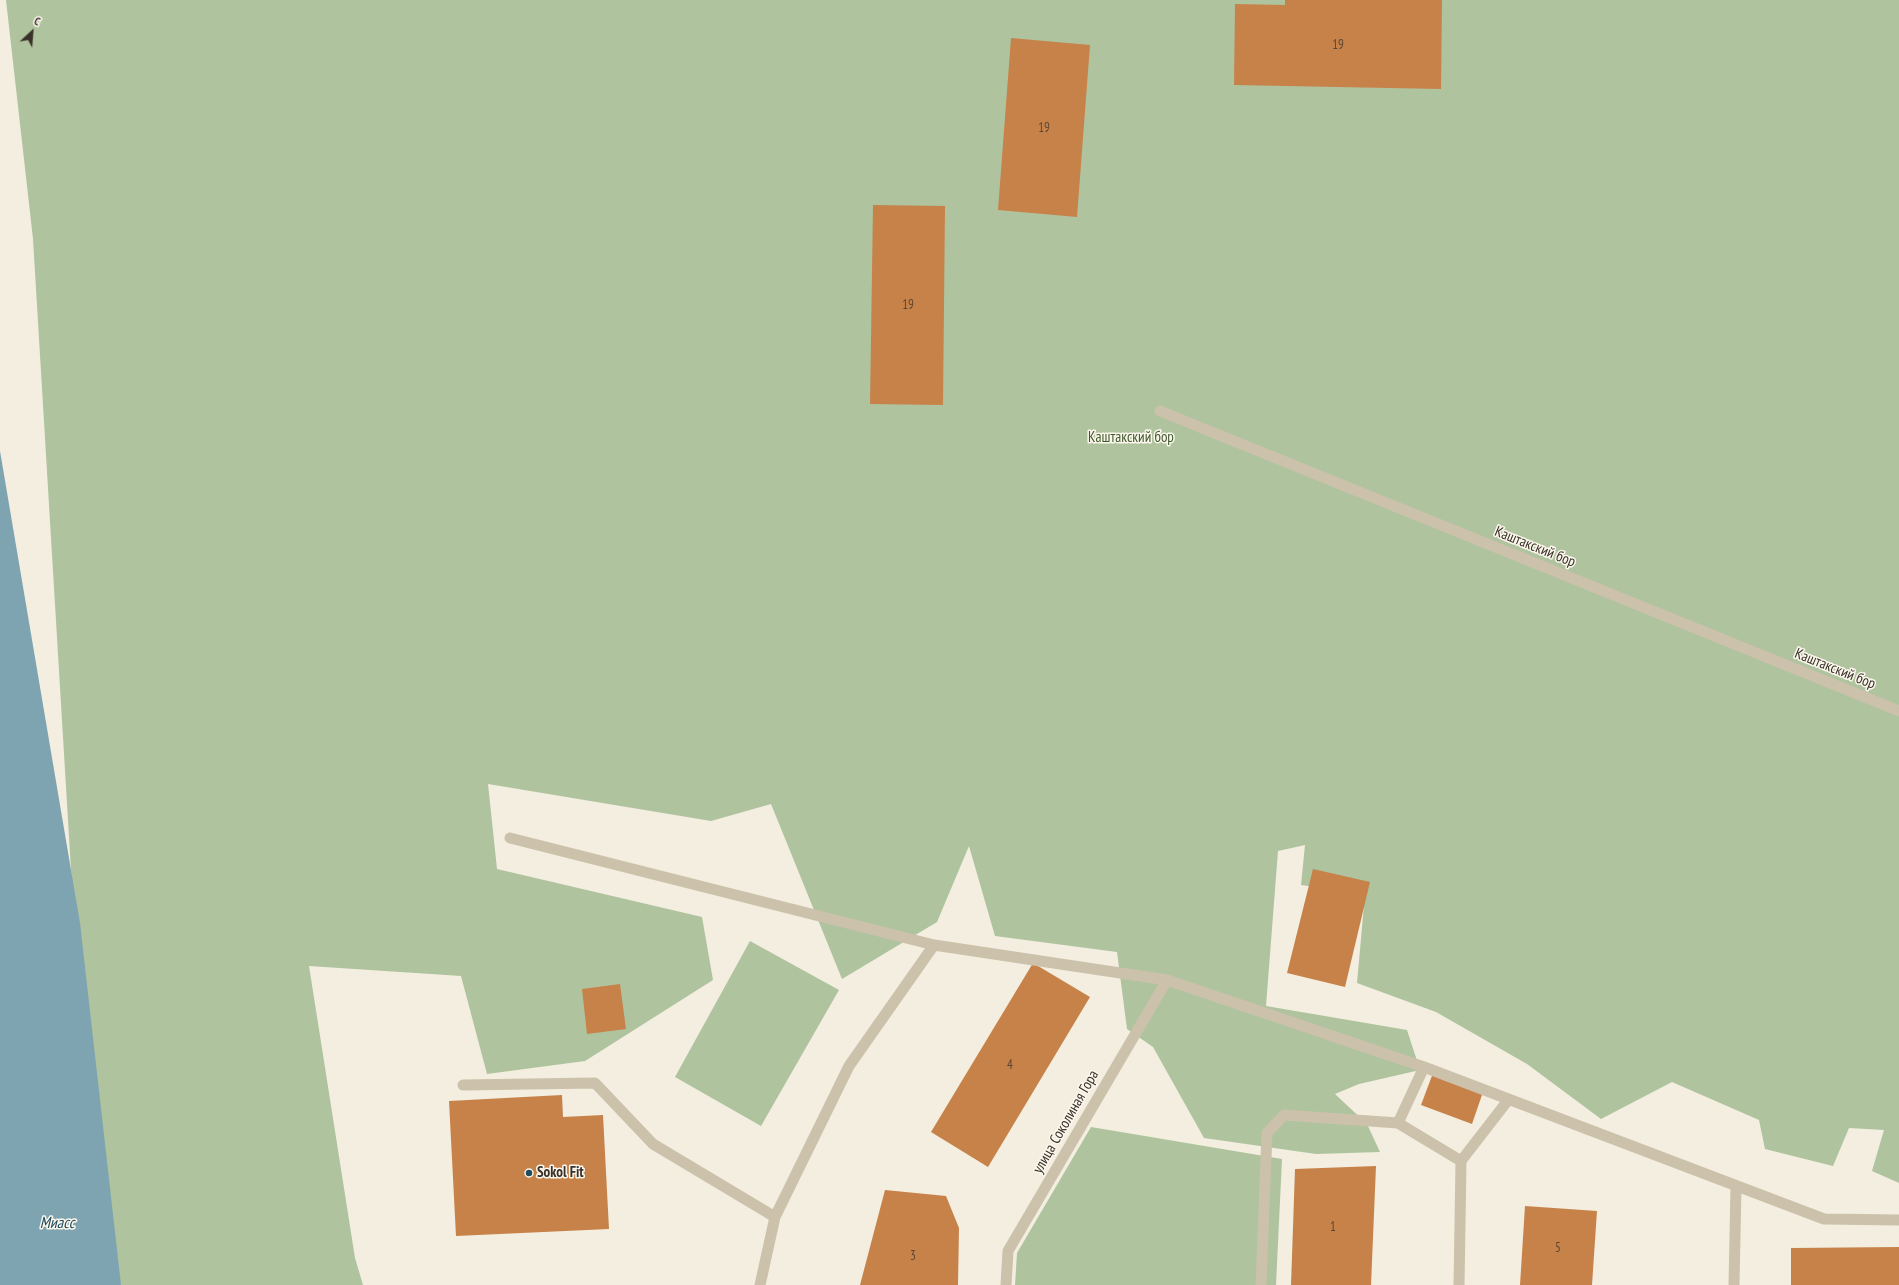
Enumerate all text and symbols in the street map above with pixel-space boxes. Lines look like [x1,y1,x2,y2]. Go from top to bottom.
north arrow [12,12,52,52]
text: С [32,14,43,29]
house number: 19 [1332,37,1344,53]
house number: 19 [1038,120,1050,136]
house number: 19 [902,297,914,313]
park label: Каштакский бор [1088,429,1174,447]
street label: Каштакский бор [1492,523,1578,571]
street label: Каштакский бор [1792,645,1878,693]
house number: 4 [1007,1057,1013,1073]
street label: улица Соколиная Гора [1029,1067,1103,1177]
place label: Sokol Fit [537,1164,584,1182]
marker: Sokol Fit [524,1168,534,1178]
water label: Миасс [40,1213,74,1233]
house number: 1 [1330,1219,1336,1235]
house number: 5 [1555,1240,1561,1256]
house number: 3 [910,1248,916,1264]

